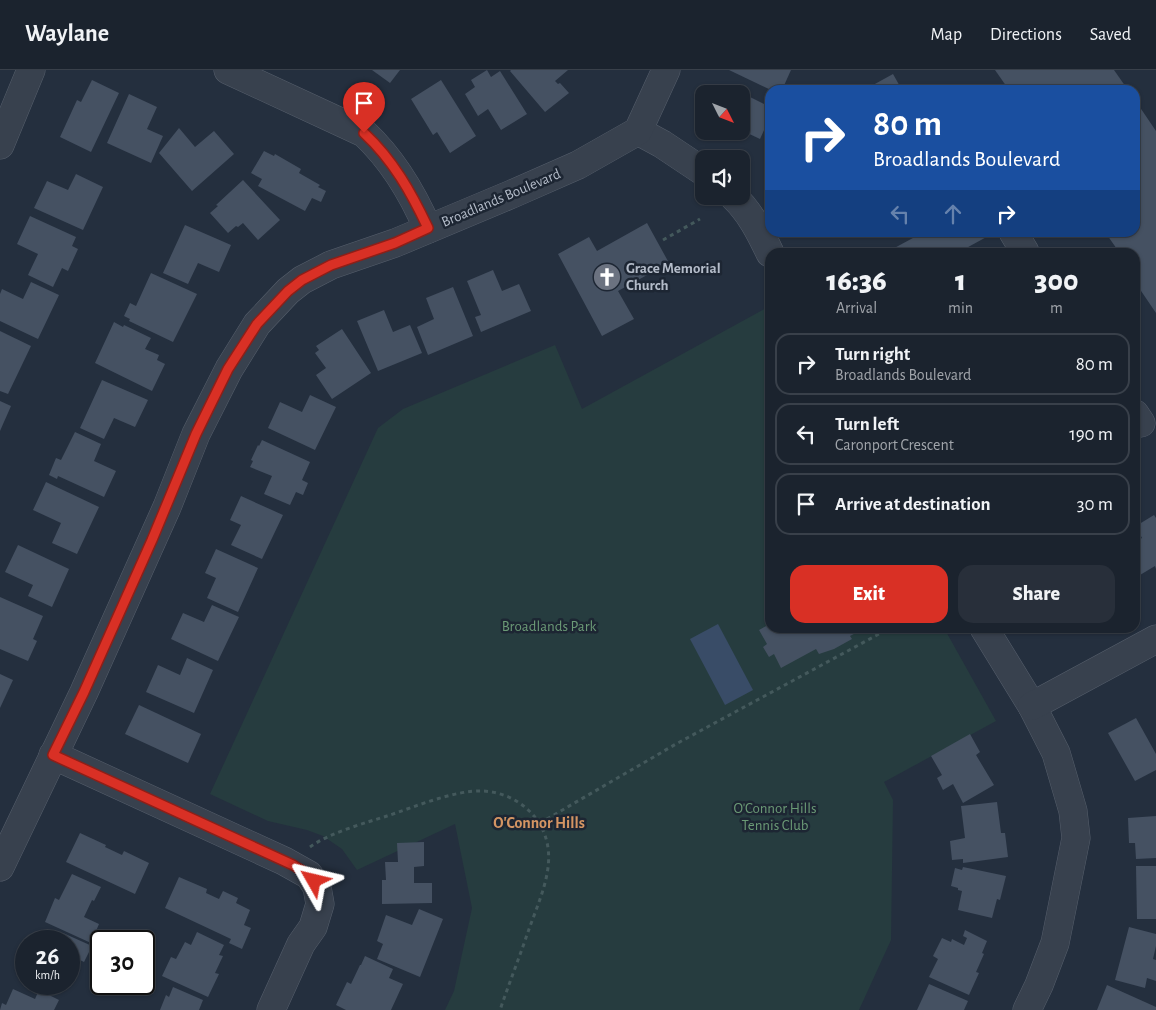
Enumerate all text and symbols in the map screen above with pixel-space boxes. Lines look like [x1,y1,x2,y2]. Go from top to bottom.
text: Waylane [25,22,109,46]
text: Map [931,26,962,44]
text: Directions [990,26,1062,44]
text: Saved [1090,26,1131,44]
pin [343,82,385,133]
north arrow [695,85,750,140]
map controls [695,85,750,205]
icon: arrive [350,89,378,117]
icon: right [790,105,855,170]
text: 80 m [873,107,942,142]
text: Broadlands Boulevard [873,148,1061,170]
button: sound [695,150,750,205]
street label: Broadlands Boulevard [439,166,563,230]
icon: left [886,200,914,228]
icon: ahead [939,200,967,228]
icon: right [992,200,1020,228]
place label: Grace Memorial Church [626,261,721,293]
church icon: Grace Memorial Church [592,262,622,292]
text: 16:36 [826,266,887,296]
text: 1 [955,266,966,296]
text: 300 [1034,266,1079,296]
text: Arrival [836,300,877,316]
text: min [948,300,973,316]
text: m [1050,300,1063,316]
text: Turn right [835,345,910,364]
icon: right [792,350,820,378]
text: 80 m [1076,355,1113,374]
text: Broadlands Boulevard [835,367,971,383]
text: Turn left [835,415,899,434]
icon: left [792,420,820,448]
text: 190 m [1069,425,1113,444]
text: Caronport Crescent [835,437,954,453]
icon: arrive [792,490,820,518]
text: Arrive at destination [835,495,991,514]
text: 30 m [1077,495,1113,514]
button: Exit [790,565,948,623]
button: Share [958,565,1115,623]
park label: Broadlands Park [502,619,597,634]
park label: O'Connor Hills Tennis Club [734,801,817,833]
district label: O'Connor Hills [493,815,585,831]
position arrow [287,854,339,906]
speed limit sign: 30 [90,930,155,995]
text: 26 [36,944,59,969]
text: km/h [35,969,60,981]

